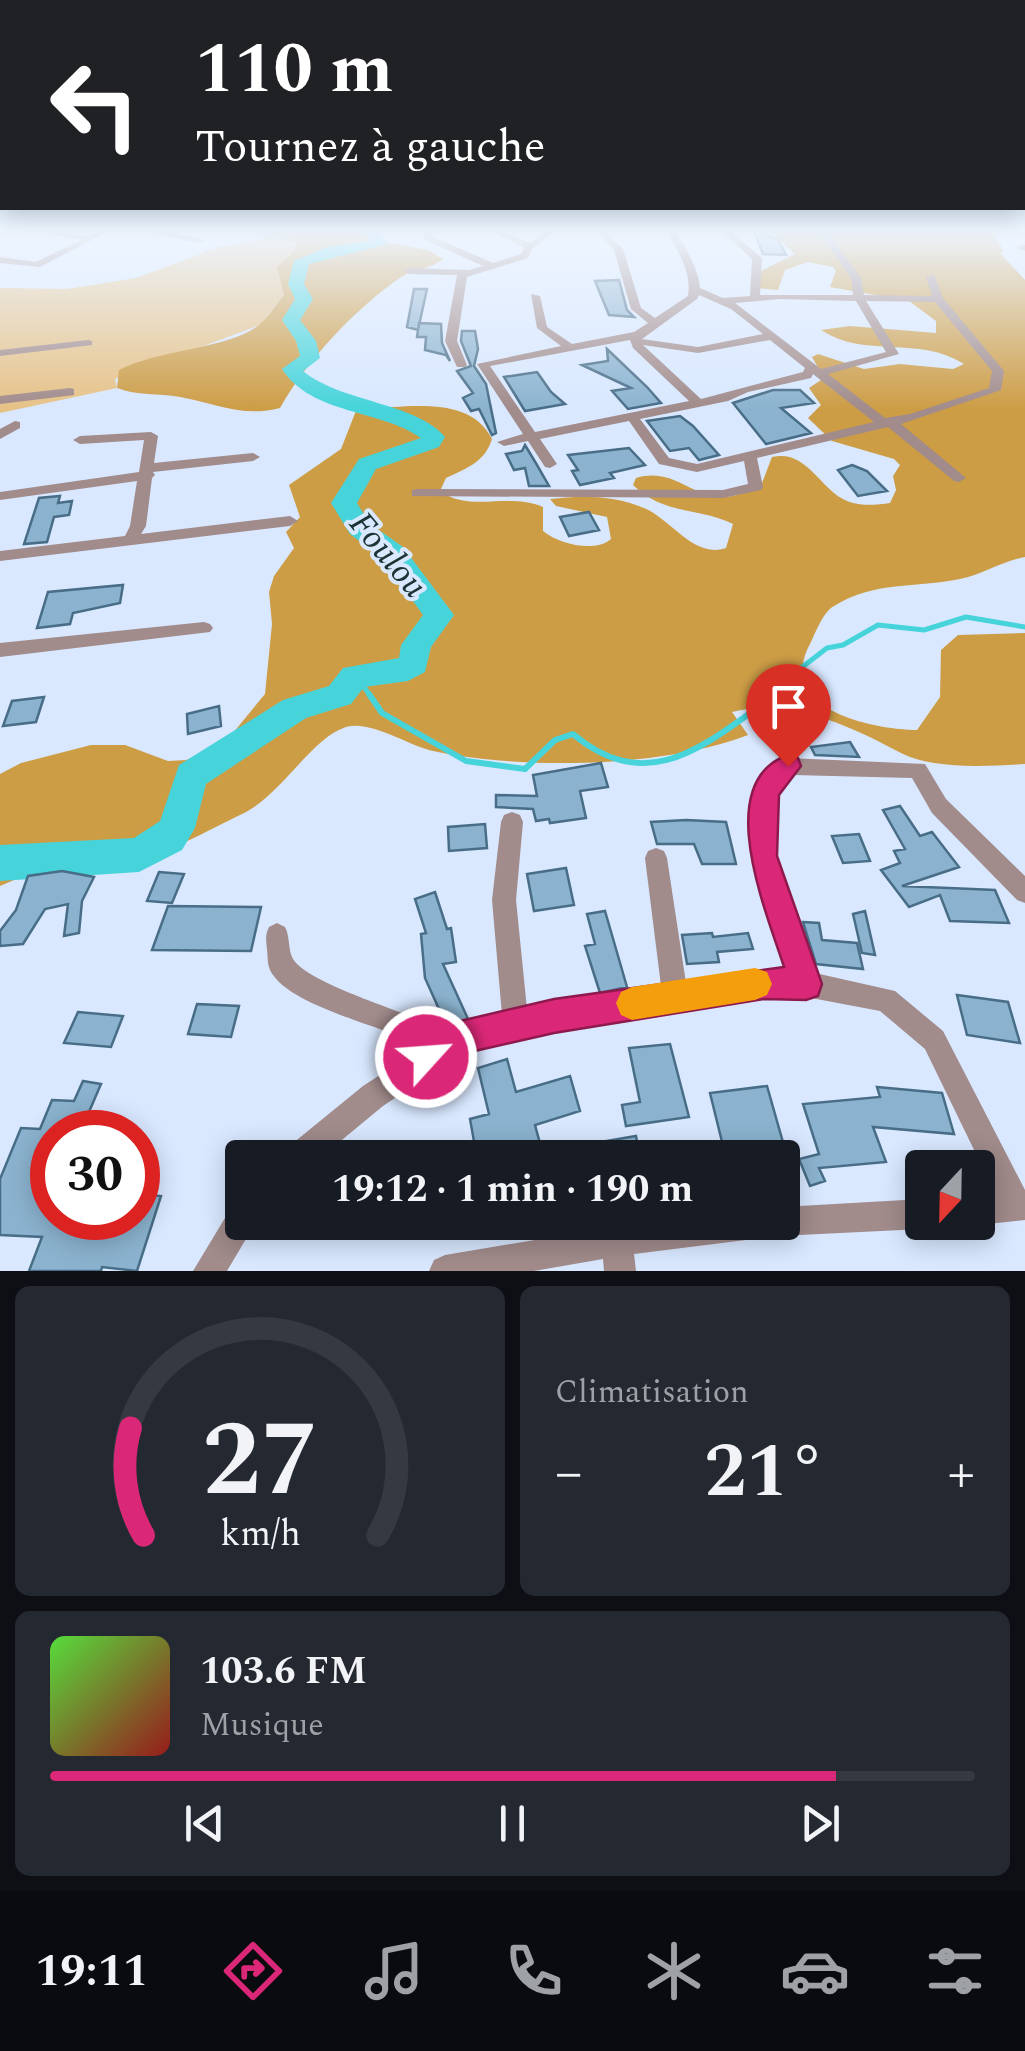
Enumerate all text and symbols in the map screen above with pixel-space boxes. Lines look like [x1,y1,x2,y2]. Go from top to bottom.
text: 110 m [195,17,393,123]
icon: left [30,40,160,170]
text: Tournez à gauche [195,113,546,182]
water label: Foulou [336,500,440,610]
pin [746,664,831,767]
icon: arrive [761,679,816,734]
position arrow [374,1005,478,1109]
speed limit sign: 30 [30,1110,160,1240]
north arrow [905,1150,995,1240]
map controls [905,1150,995,1240]
text: 19:12 · 1 min · 190 m [332,1161,693,1219]
text: Climatisation [555,1368,749,1417]
text: 27 [202,1383,318,1541]
text: 21° [704,1416,826,1530]
text: − [555,1432,583,1515]
text: + [947,1432,975,1515]
text: km/h [220,1507,300,1562]
text: 103.6 FM [200,1643,367,1701]
text: Musique [200,1701,324,1750]
icon: previous [177,1796,232,1851]
icon: pause [485,1796,540,1851]
icon: next [793,1796,848,1851]
icon: directions [218,1936,288,2006]
icon: music [359,1936,429,2006]
icon: phone [499,1936,569,2006]
icon: climate [639,1936,709,2006]
icon: car [780,1936,850,2006]
icon: filters [920,1936,990,2006]
text: 19:11 [35,1937,148,2006]

